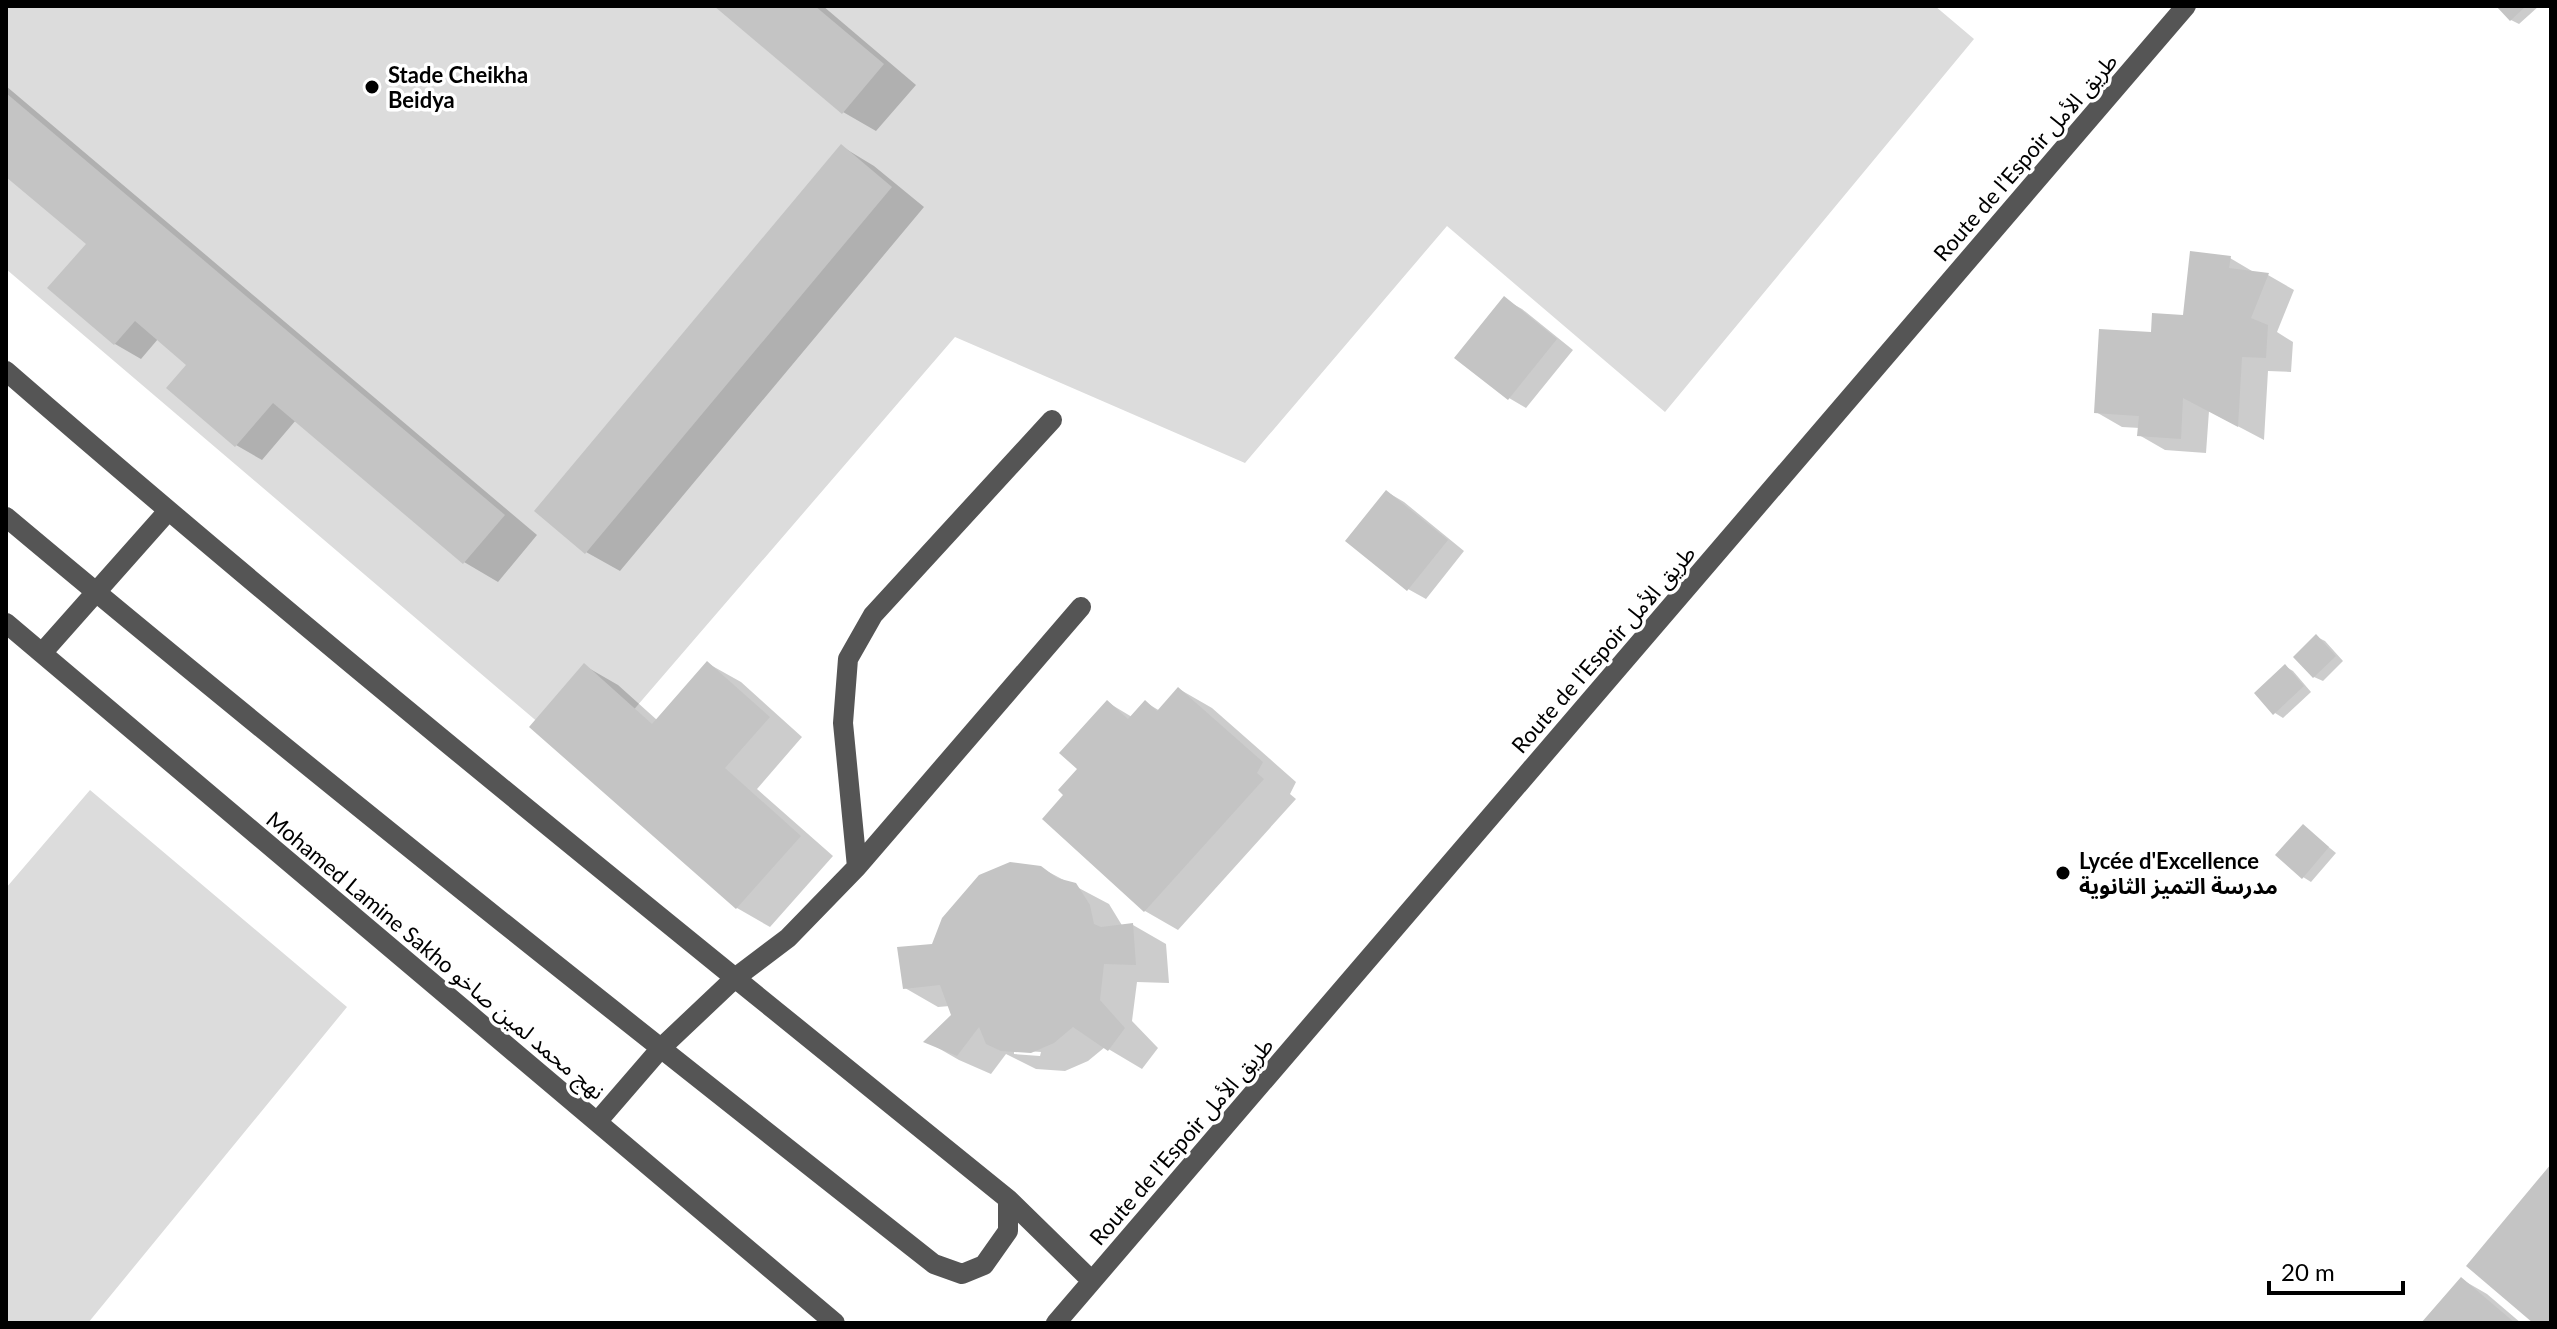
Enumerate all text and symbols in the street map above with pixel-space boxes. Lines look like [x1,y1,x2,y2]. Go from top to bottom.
street label: Route de l’Espoir طريق الأمل [1927,48,2123,267]
place label: Stade Cheikha Beidya [388,61,528,113]
marker: Stade Cheikha Beidya [363,78,381,96]
street label: Route de l’Espoir طريق الأمل [1505,540,1701,759]
street label: Mohamed Lamine Sakho نهج محمد لمين صاخو [259,805,611,1108]
place label: Lycée d'Excellence مدرسة التميز الثانوية [2079,847,2278,900]
marker: Lycée d'Excellence مدرسة التميز الثانوية [2054,864,2072,882]
street label: Route de l’Espoir طريق الأمل [1083,1032,1279,1251]
scale bar [2269,1245,2403,1295]
text: 20 m [2281,1257,2335,1286]

